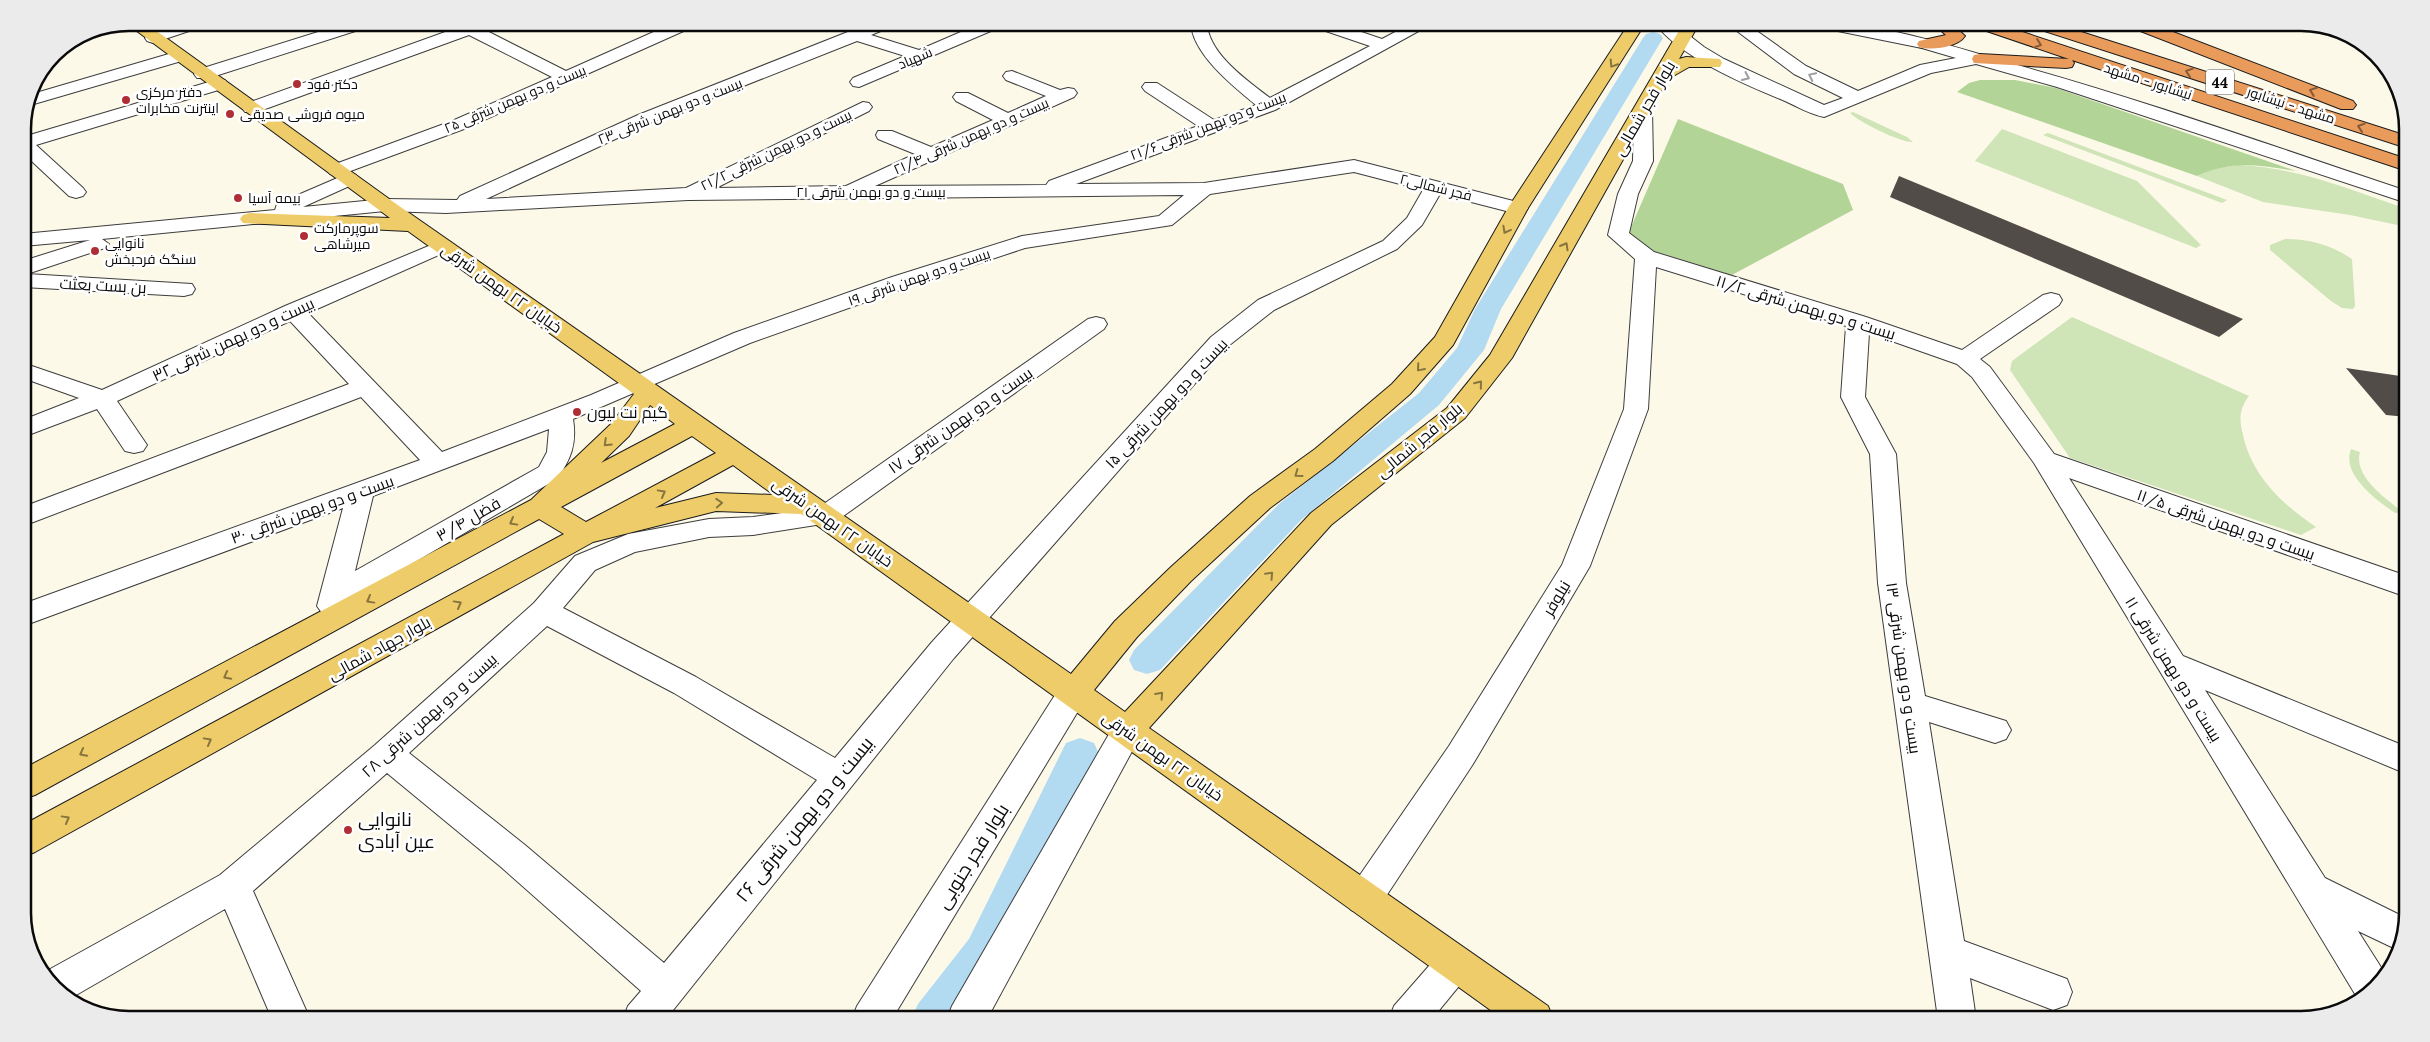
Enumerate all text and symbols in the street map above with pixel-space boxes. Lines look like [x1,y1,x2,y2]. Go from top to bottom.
one-way arrow [2033,38,2041,48]
street label: شهیاد [895,43,935,73]
street label: بلوار فجر شمالی [1609,57,1680,160]
street label: نیشابور - مشهد [2102,58,2194,104]
one-way arrow [1609,59,1619,68]
street label: بیست و دو بهمن شرقی ۲۵ [441,61,589,137]
one-way arrow [2186,68,2194,78]
one-way arrow [1741,70,1750,81]
road number: 44 [2206,70,2234,94]
one-way arrow [1808,72,1817,82]
street label: بیست و دو بهمن شرقی ۲۳ [595,74,745,148]
place label: دکتر فود [307,75,358,93]
marker: دکتر فود [291,78,303,90]
street label: مشهد - نیشابور [2244,82,2337,128]
place label: دفتر مرکزی اینترنت مخابرات [136,83,219,117]
one-way arrow [2309,87,2317,97]
street label: بیست و دو بهمن شرقی ۲۱/۶ [1127,88,1289,164]
marker: دفتر مرکزی اینترنت مخابرات [120,94,132,106]
street label: بیست و دو بهمن شرقی ۲۱/۴ [890,94,1052,178]
place label: میوه فروشی صدیقی [240,105,365,123]
street label: بیست و دو بهمن شرقی ۲۱/۲ [697,105,855,195]
marker: میوه فروشی صدیقی [224,108,236,120]
one-way arrow [2357,123,2365,133]
street label: فجر شمالی۲ [1398,169,1474,205]
street label: بیست و دو بهمن شرقی ۲۱ [796,183,946,201]
place label: بیمه آسیا [248,189,301,207]
marker: بیمه آسیا [232,192,244,204]
place label: سوپرمارکت میرشاهی [314,219,379,253]
one-way arrow [1502,225,1512,234]
marker: سوپرمارکت میرشاهی [298,230,310,242]
place label: نانوایی سنگک فرحبخش [105,234,196,268]
street label: خیابان ۲۲ بهمن شرقی [437,239,566,338]
one-way arrow [1558,242,1568,251]
street label: بیست و دو بهمن شرقی ۱۹ [846,244,992,310]
marker: نانوایی سنگک فرحبخش [89,245,101,257]
street label: بیست و دو بهمن شرقی ۱۱/۲ [1714,270,1898,345]
street label: بن بست بعثت [59,273,147,298]
street label: بیست و دو بهمن شرقی ۳۲ [149,293,318,386]
street label: بیست و دو بهمن شرقی ۱۵ [1100,334,1232,473]
street label: بیست و دو بهمن شرقی ۱۷ [884,362,1037,478]
one-way arrow [1417,362,1426,371]
one-way arrow [1474,381,1482,390]
street label: بلوار فجر شمالی [1372,398,1467,483]
place label: گیم نت لیون [587,402,668,424]
marker: گیم نت لیون [571,406,583,418]
one-way arrow [604,437,613,446]
one-way arrow [1294,468,1304,477]
street label: بیست و دو بهمن شرقی ۳۰ [228,470,397,549]
street label: خیابان ۲۲ بهمن شرقی [768,473,897,572]
street label: بیست و دو بهمن شرقی ۱۱/۵ [2134,484,2318,565]
one-way arrow [657,489,666,499]
street label: فضل ۳/۴ [432,493,504,546]
one-way arrow [715,497,723,508]
one-way arrow [509,516,518,526]
one-way arrow [1264,572,1273,581]
street label: نیلوفر [1537,577,1574,620]
street label: بیست و دو بهمن شرقی ۱۳ [1881,581,1926,755]
one-way arrow [366,593,375,603]
street label: بیست و دو بهمن شرقی ۱۱ [2120,593,2227,746]
one-way arrow [453,601,462,611]
street label: بلوار جهاد شمالی [324,611,434,685]
street label: بیست و دو بهمن شرقی ۲۸ [357,649,502,782]
one-way arrow [223,670,232,680]
one-way arrow [1154,691,1163,700]
street label: خیابان ۲۲ بهمن شرقی [1098,707,1227,806]
street label: بیست و دو بهمن شرقی ۲۶ [730,731,878,907]
one-way arrow [203,737,212,747]
one-way arrow [79,747,88,757]
street label: بلوار فجر جنوبی [930,799,1014,913]
place label: نانوایی عین آبادی [358,807,435,853]
one-way arrow [60,815,69,825]
marker: نانوایی عین آبادی [342,824,354,836]

